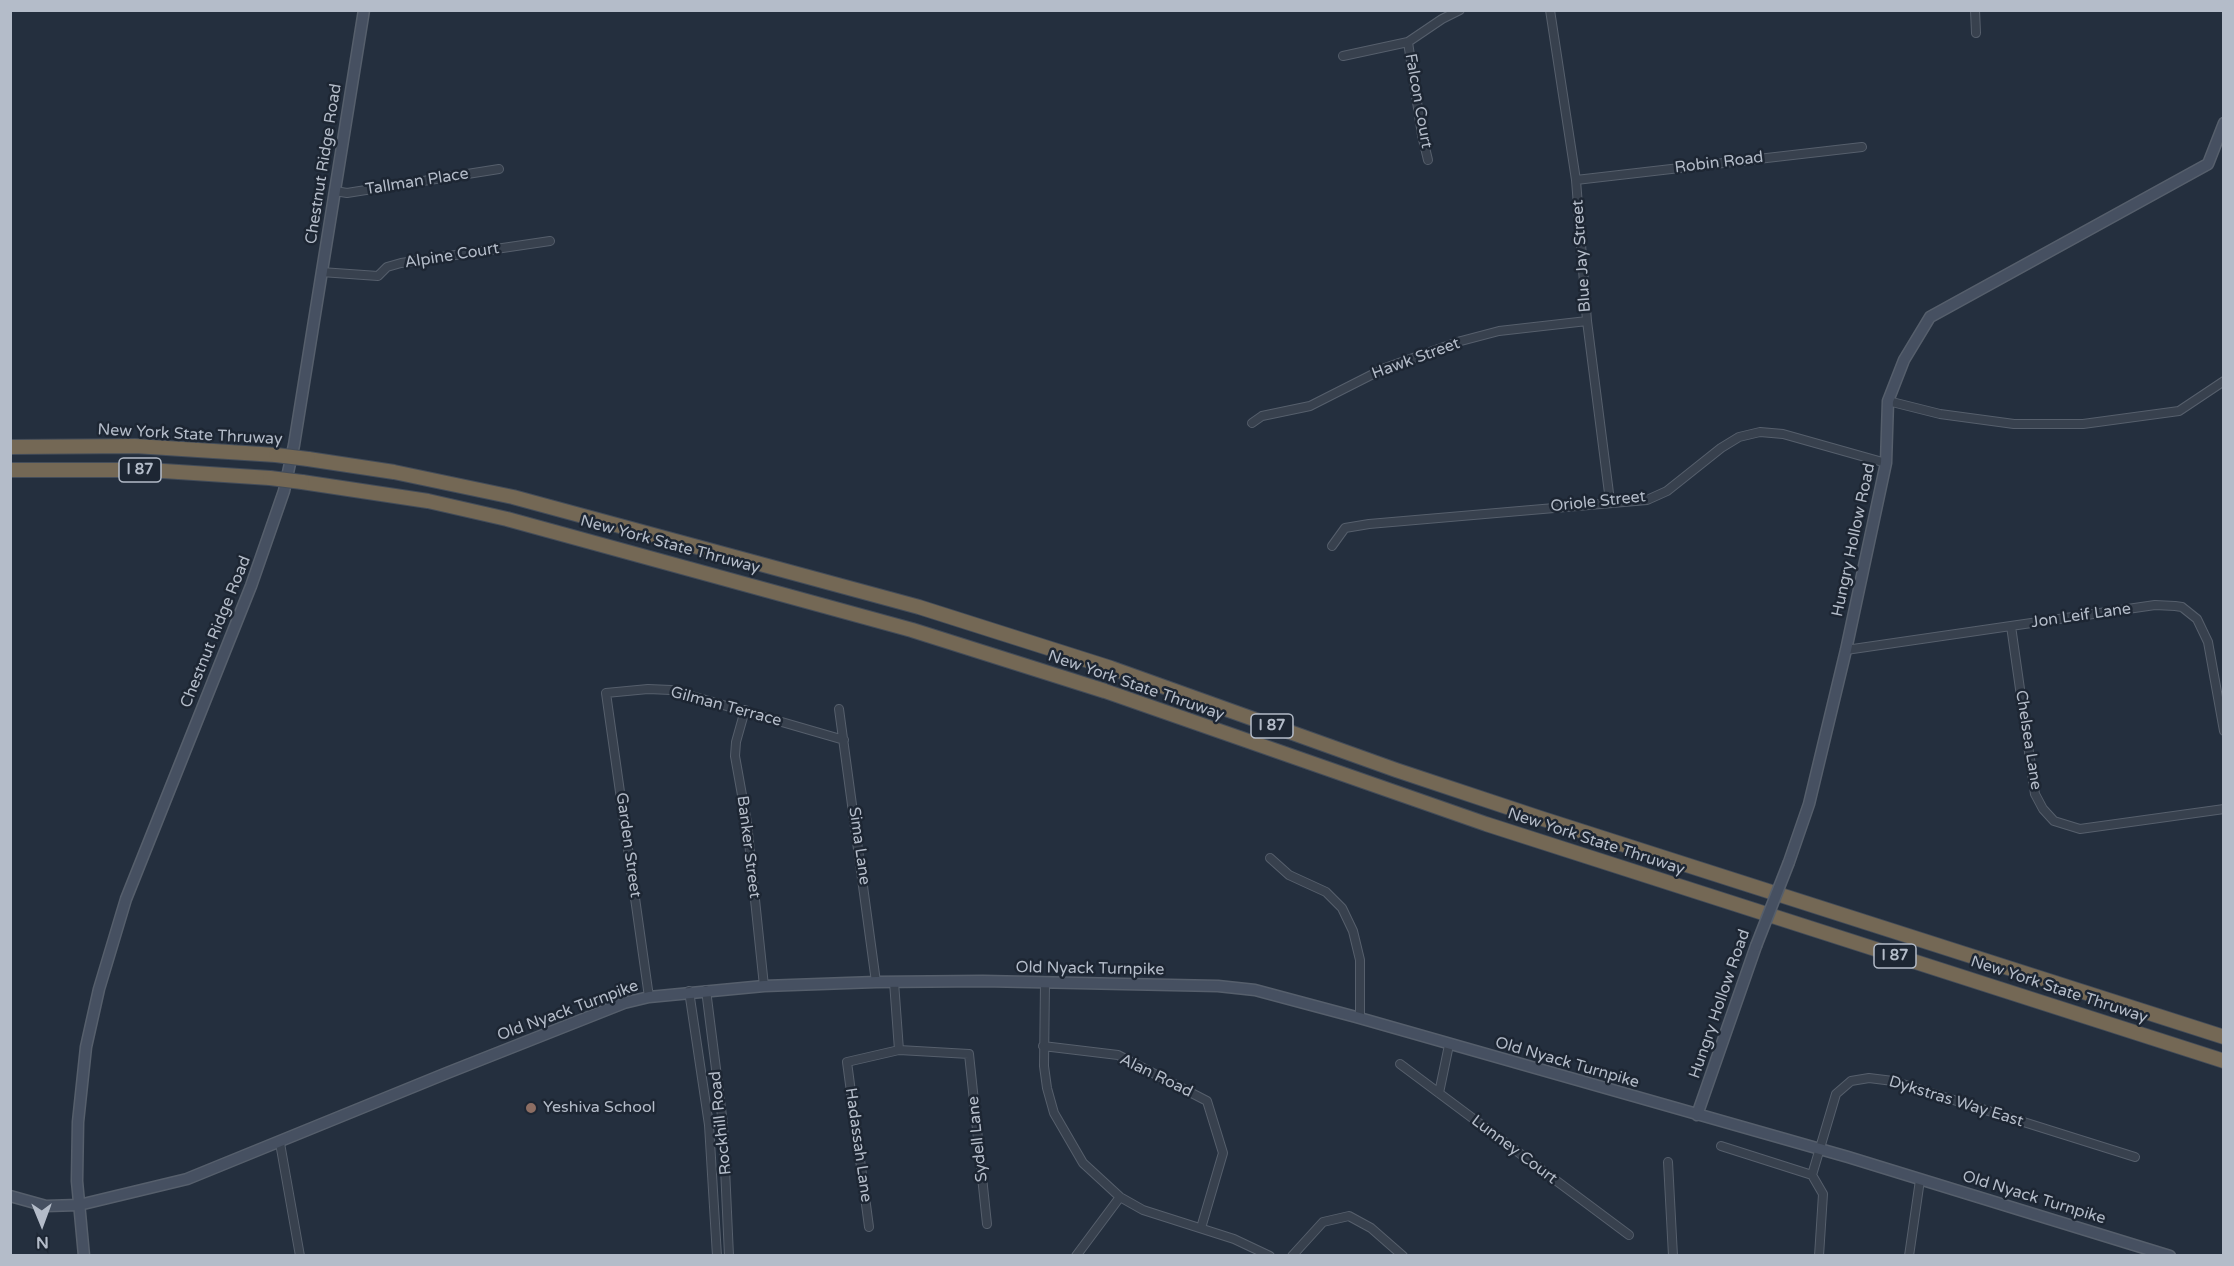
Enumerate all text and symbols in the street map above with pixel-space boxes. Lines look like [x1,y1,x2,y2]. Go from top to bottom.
street label: Falcon Court [1400,52,1436,150]
street label: Chestnut Ridge Road [302,82,346,246]
street label: Robin Road [1674,148,1764,178]
street label: Tallman Place [364,164,470,200]
street label: Blue Jay Street [1568,199,1596,313]
street label: Alpine Court [403,239,501,273]
street label: Hawk Street [1369,334,1463,384]
street label: New York State Thruway [97,421,283,449]
road number: I 87 [119,458,161,482]
street label: Hungry Hollow Road [1828,461,1880,619]
street label: Oriole Street [1549,487,1647,517]
street label: New York State Thruway [578,512,762,578]
street label: Chestnut Ridge Road [177,553,255,711]
street label: Jon Leif Lane [2030,599,2132,633]
street label: New York State Thruway [1045,647,1227,725]
street label: Gilman Terrace [668,683,784,731]
street label: Chelsea Lane [2011,689,2045,791]
road number: I 87 [1251,714,1293,738]
street label: Garden Street [611,791,645,899]
street label: Banker Street [732,794,764,900]
street label: New York State Thruway [1505,804,1687,880]
street label: Sima Lane [844,806,874,886]
street label: Hungry Hollow Road [1685,927,1755,1081]
road number: I 87 [1874,944,1916,968]
street label: New York State Thruway [1968,952,2150,1028]
street label: Old Nyack Turnpike [1015,958,1165,980]
street label: Old Nyack Turnpike [495,977,641,1045]
street label: Old Nyack Turnpike [1493,1033,1641,1093]
street label: Alan Road [1116,1050,1196,1102]
street label: Rockhill Road [706,1070,736,1176]
street label: Dykstras Way East [1886,1072,2026,1132]
street label: Hadassah Lane [840,1087,876,1203]
street label: Sydell Lane [964,1095,992,1183]
place label: Yeshiva School [543,1098,656,1118]
marker: Yeshiva School [524,1101,538,1115]
street label: Lunney Court [1467,1111,1561,1189]
street label: Old Nyack Turnpike [1960,1167,2108,1229]
north arrow [12,1194,72,1254]
text: N [36,1232,49,1252]

